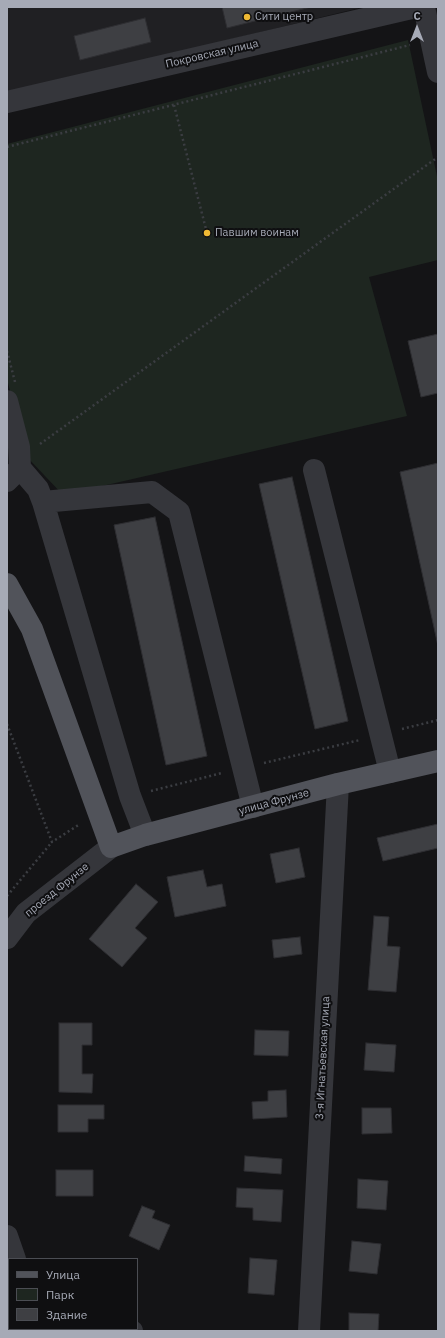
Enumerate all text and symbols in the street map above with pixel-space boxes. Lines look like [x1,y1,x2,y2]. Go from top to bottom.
north arrow [397,8,437,48]
text: С [413,9,421,23]
place label: Сити центр [255,10,313,24]
marker: Сити центр [242,12,252,22]
street label: Покровская улица [164,37,260,71]
place label: Павшим воинам [215,226,299,240]
marker: Павшим воинам [202,228,212,238]
street label: улица Фрунзе [237,786,311,818]
street label: проезд Фрунзе [22,860,92,920]
street label: 3-я Игнатьевская улица [313,996,333,1120]
legend [8,1258,138,1330]
text: Улица [46,1267,80,1282]
text: Парк [46,1287,74,1302]
text: Здание [46,1307,87,1322]

